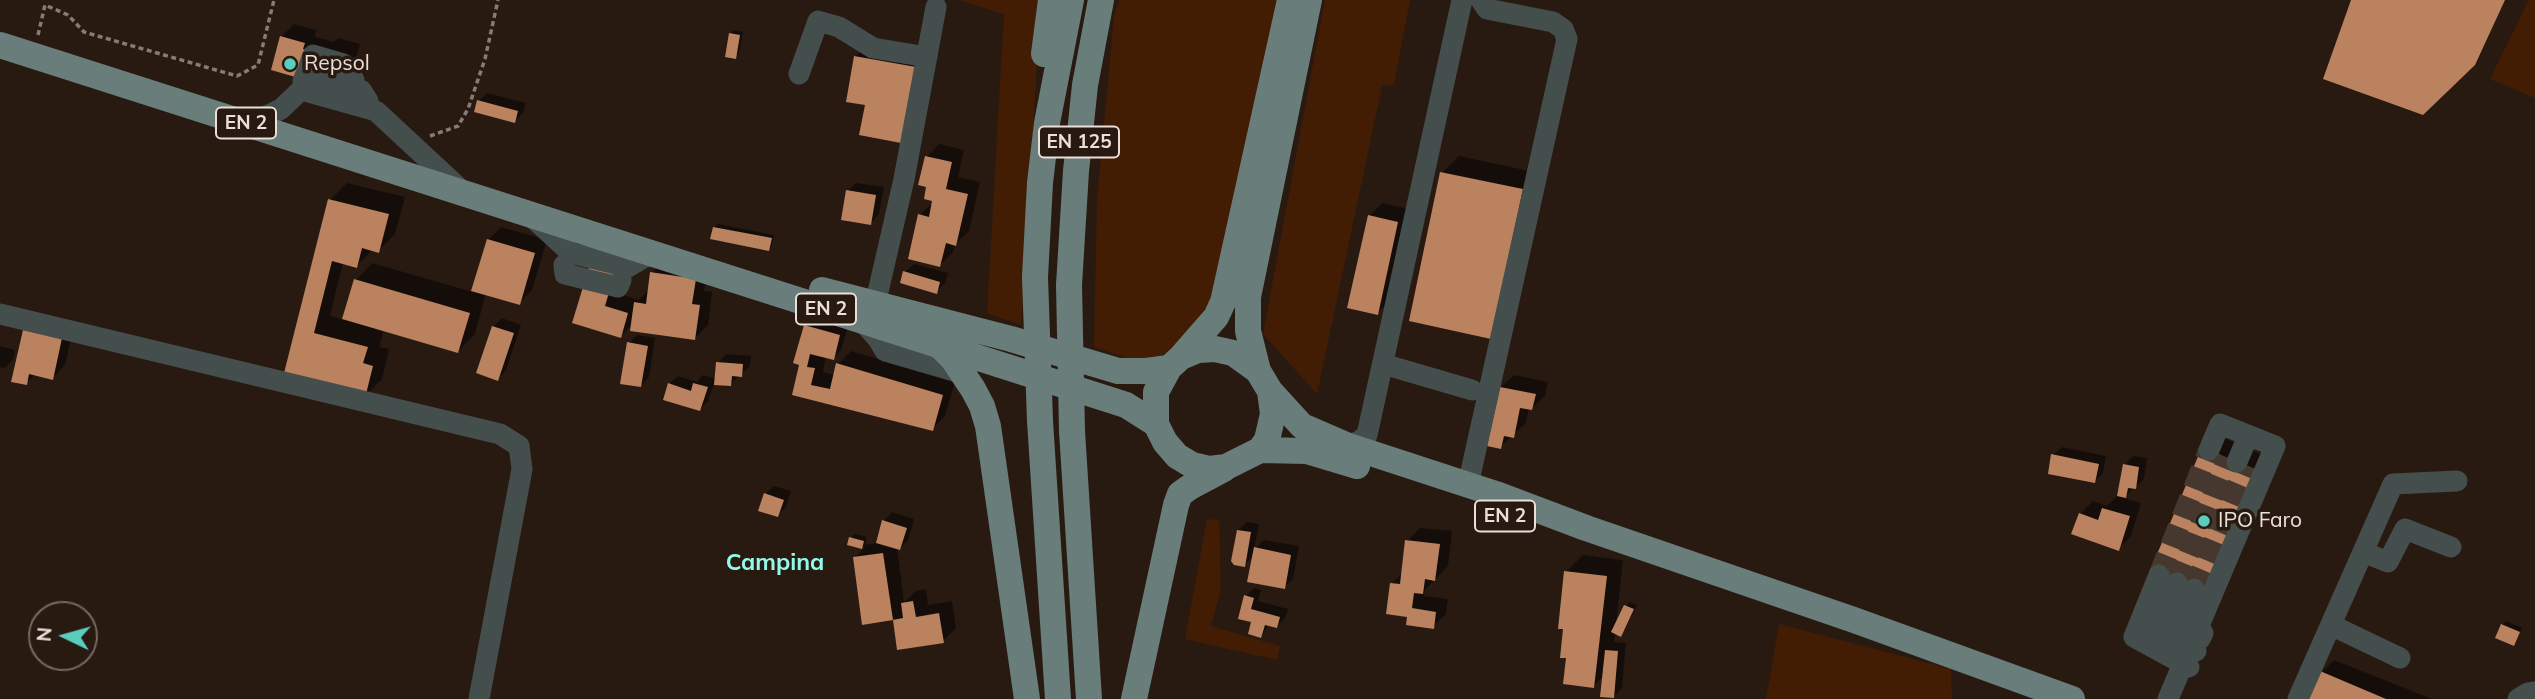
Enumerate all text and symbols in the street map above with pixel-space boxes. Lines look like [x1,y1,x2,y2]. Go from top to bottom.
place label: Repsol [304,51,370,77]
marker: Repsol [282,56,298,72]
road number: EN 2 [216,108,276,139]
road number: EN 125 [1039,126,1119,158]
road number: EN 2 [796,294,856,324]
road number: EN 2 [1475,500,1535,531]
place label: IPO Faro [2218,508,2302,534]
marker: IPO Faro [2196,513,2212,529]
district label: Campina [726,549,824,577]
north arrow [28,601,98,671]
text: N [31,626,57,643]

